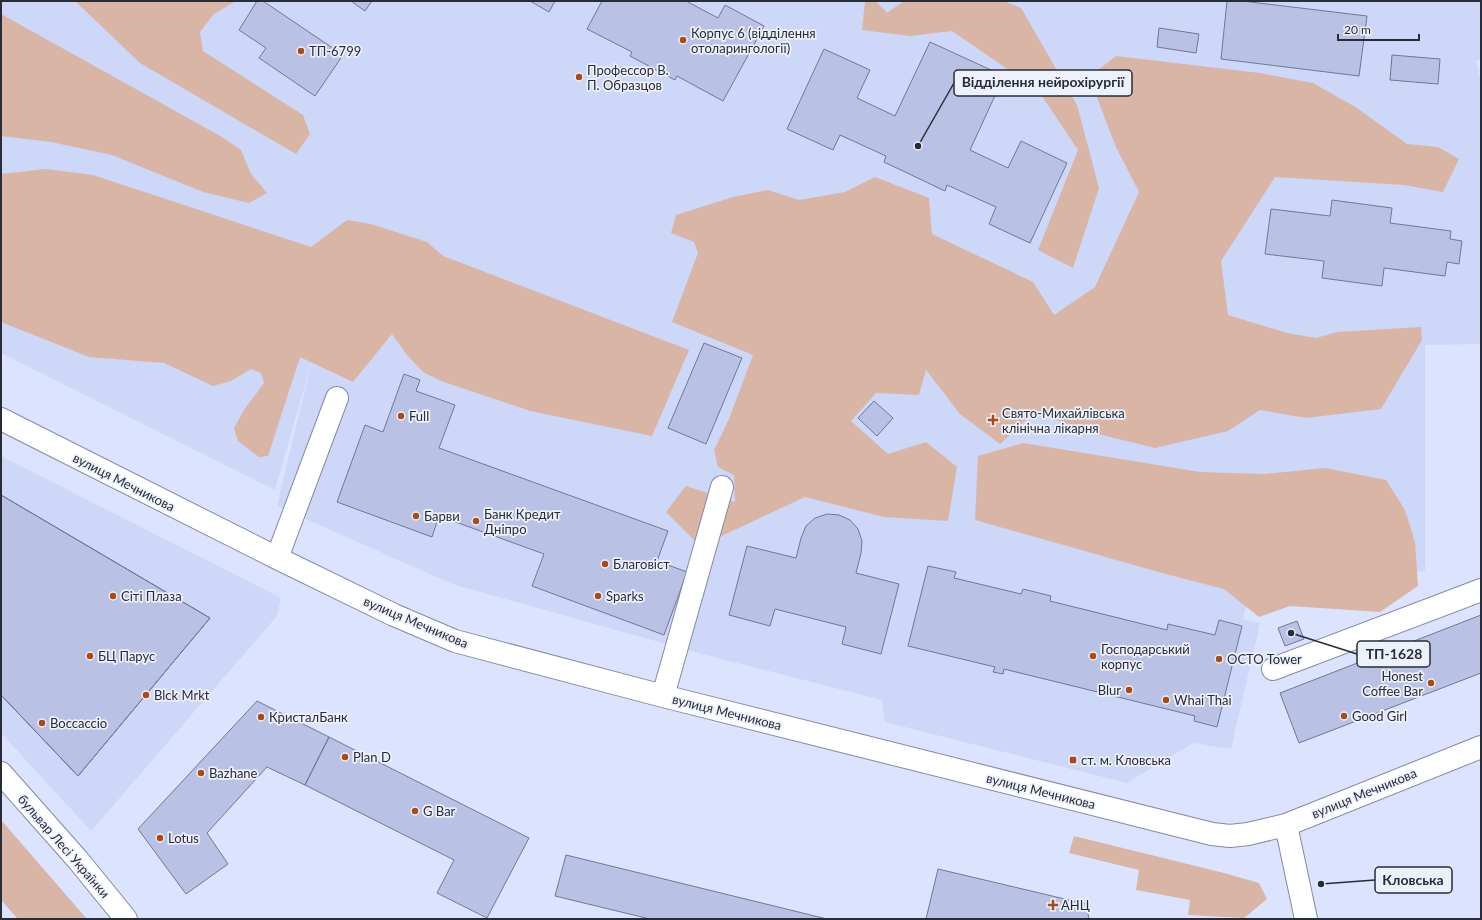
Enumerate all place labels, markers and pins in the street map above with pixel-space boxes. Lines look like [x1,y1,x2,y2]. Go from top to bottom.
place label: Корпус 6 (відділення отоларингології) [691,25,816,56]
marker: Корпус 6 (відділення отоларингології) [678,35,688,45]
place label: ТП-6799 [309,43,361,59]
marker: ТП-6799 [296,46,306,56]
place label: Профессор В. П. Образцов [587,62,669,93]
callout: Відділення нейрохірургії [954,70,1132,96]
marker: Профессор В. П. Образцов [574,72,584,82]
place label: Свято-Михайлівська клінічна лікарня [1002,405,1125,436]
place label: Full [409,408,429,424]
marker: Full [396,411,406,421]
marker: Свято-Михайлівська клінічна лікарня [987,414,999,426]
place label: Банк Кредит Дніпро [484,506,561,537]
place label: Барви [424,508,460,524]
marker: Барви [411,511,421,521]
marker: Банк Кредит Дніпро [471,516,481,526]
place label: Благовіст [613,556,670,572]
marker: Благовіст [600,559,610,569]
place label: Сіті Плаза [121,588,182,604]
place label: Sparks [606,588,644,604]
marker: Сіті Плаза [108,591,118,601]
marker: Sparks [593,591,603,601]
place label: Господарський корпус [1101,641,1190,672]
callout: ТП-1628 [1357,641,1430,667]
place label: БЦ Парус [98,648,155,664]
marker: БЦ Парус [85,651,95,661]
marker: Господарський корпус [1088,651,1098,661]
place label: OCTO Tower [1227,651,1302,667]
marker: OCTO Tower [1214,654,1224,664]
place label: Honest Coffee Bar [1362,668,1423,699]
marker: Honest Coffee Bar [1426,678,1436,688]
place label: Blur [1098,682,1121,698]
marker: Blur [1124,685,1134,695]
place label: Blck Mrkt [154,687,210,703]
marker: Blck Mrkt [141,690,151,700]
place label: Whai Thai [1174,692,1232,708]
marker: Whai Thai [1161,695,1171,705]
place label: Good Girl [1352,708,1407,724]
place label: КристалБанк [269,709,348,725]
marker: Good Girl [1339,711,1349,721]
marker: КристалБанк [256,712,266,722]
place label: Boccaccio [50,715,107,731]
marker: Boccaccio [37,718,47,728]
place label: Plan D [353,749,391,765]
marker: Plan D [340,752,350,762]
place label: ст. м. Кловська [1081,752,1171,768]
marker: ст. м. Кловська [1068,755,1078,765]
place label: Bazhane [209,765,258,781]
marker: Bazhane [196,768,206,778]
place label: G Bar [423,803,456,819]
marker: G Bar [410,806,420,816]
place label: Lotus [168,830,199,846]
marker: Lotus [155,833,165,843]
callout: Кловська [1375,867,1452,893]
place label: АНЦ [1061,897,1090,913]
marker: АНЦ [1048,900,1058,910]

